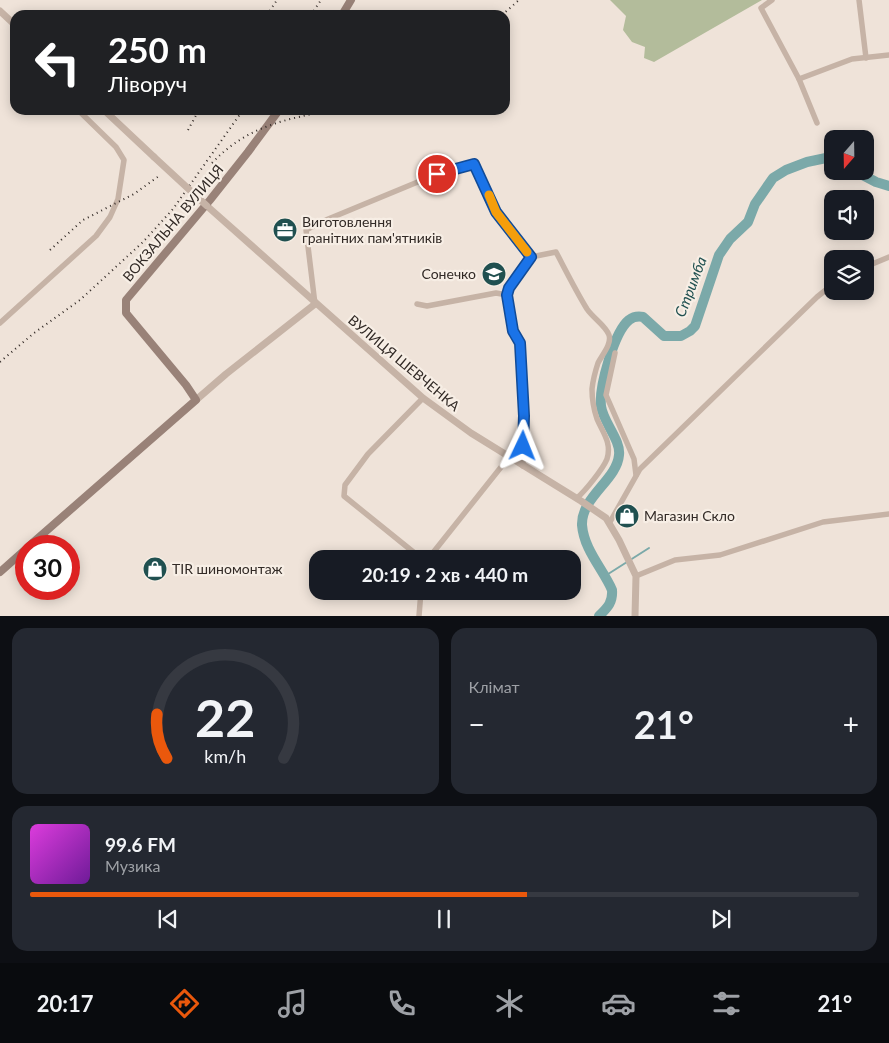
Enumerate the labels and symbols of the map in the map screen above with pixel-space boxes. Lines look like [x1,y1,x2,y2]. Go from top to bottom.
north arrow [824,130,874,180]
pin [416,153,458,195]
street label: ВОКЗАЛЬНА ВУЛИЦЯ [119,161,227,285]
place label: Виготовлення гранітних пам'ятників [302,213,442,246]
office icon: Виготовлення гранітних пам'ятників [272,217,298,243]
water label: Стримба [670,254,710,319]
school or university icon: Сонечко [481,261,507,287]
place label: Сонечко [421,265,476,282]
street label: ВУЛИЦЯ ШЕВЧЕНКА [345,311,464,415]
position arrow [496,419,548,471]
shop icon: Магазин Скло [614,503,640,529]
place label: Магазин Скло [644,507,735,524]
speed limit sign: 30 [15,535,80,600]
shop icon: TIR шиномонтаж [142,556,168,582]
place label: TIR шиномонтаж [172,560,283,577]

